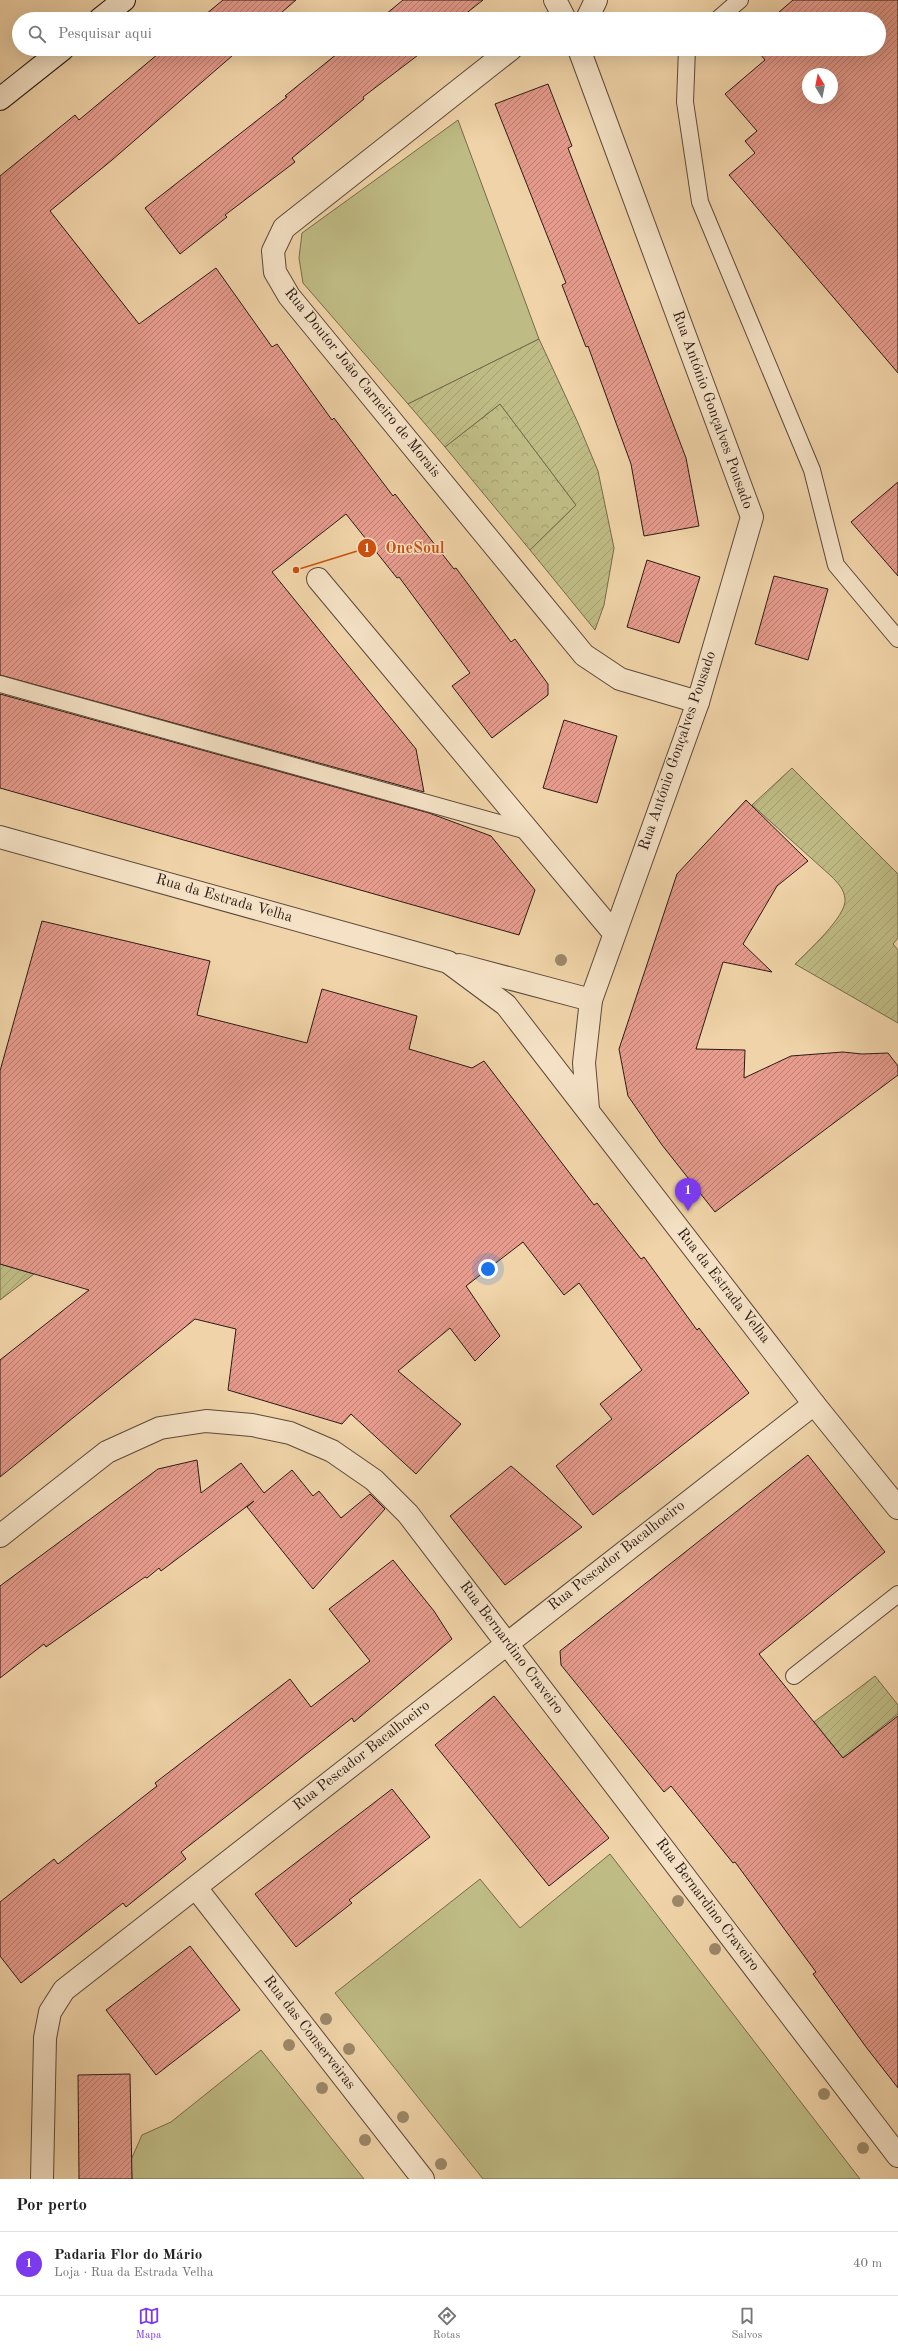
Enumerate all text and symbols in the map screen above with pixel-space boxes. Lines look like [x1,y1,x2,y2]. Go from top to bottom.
search box [12,12,886,56]
icon: search [26,23,48,45]
text: Pesquisar aqui [58,27,152,42]
north arrow [802,68,838,104]
street label: Rua Doutor João Carneiro de Morais [281,286,443,480]
street label: Rua António Gonçalves Pousado [669,309,755,511]
callout: OneSoul [357,534,453,562]
text: OneSoul [385,541,445,557]
text: 1 [364,543,370,555]
street label: Rua António Gonçalves Pousado [637,649,719,853]
street label: Rua da Estrada Velha [154,872,295,926]
pin: 1 [675,1178,701,1211]
street label: Rua da Estrada Velha [674,1226,773,1347]
your location [478,1259,498,1279]
street label: Rua Pescador Bacalhoeiro [546,1498,688,1614]
street label: Rua Bernardino Craveiro [456,1579,566,1717]
street label: Rua Pescador Bacalhoeiro [291,1698,433,1814]
street label: Rua Bernardino Craveiro [652,1836,762,1974]
street label: Rua das Conserveiras [260,1973,358,2093]
text: Por perto [16,2197,87,2214]
text: Padaria Flor do Mário [54,2248,202,2263]
text: 1 [25,2257,33,2270]
text: 40 m [853,2257,882,2270]
text: Loja · Rua da Estrada Velha [54,2266,213,2279]
tab: Mapa [136,2305,161,2343]
tab: Rotas [433,2305,460,2343]
tab: Salvos [732,2305,762,2343]

